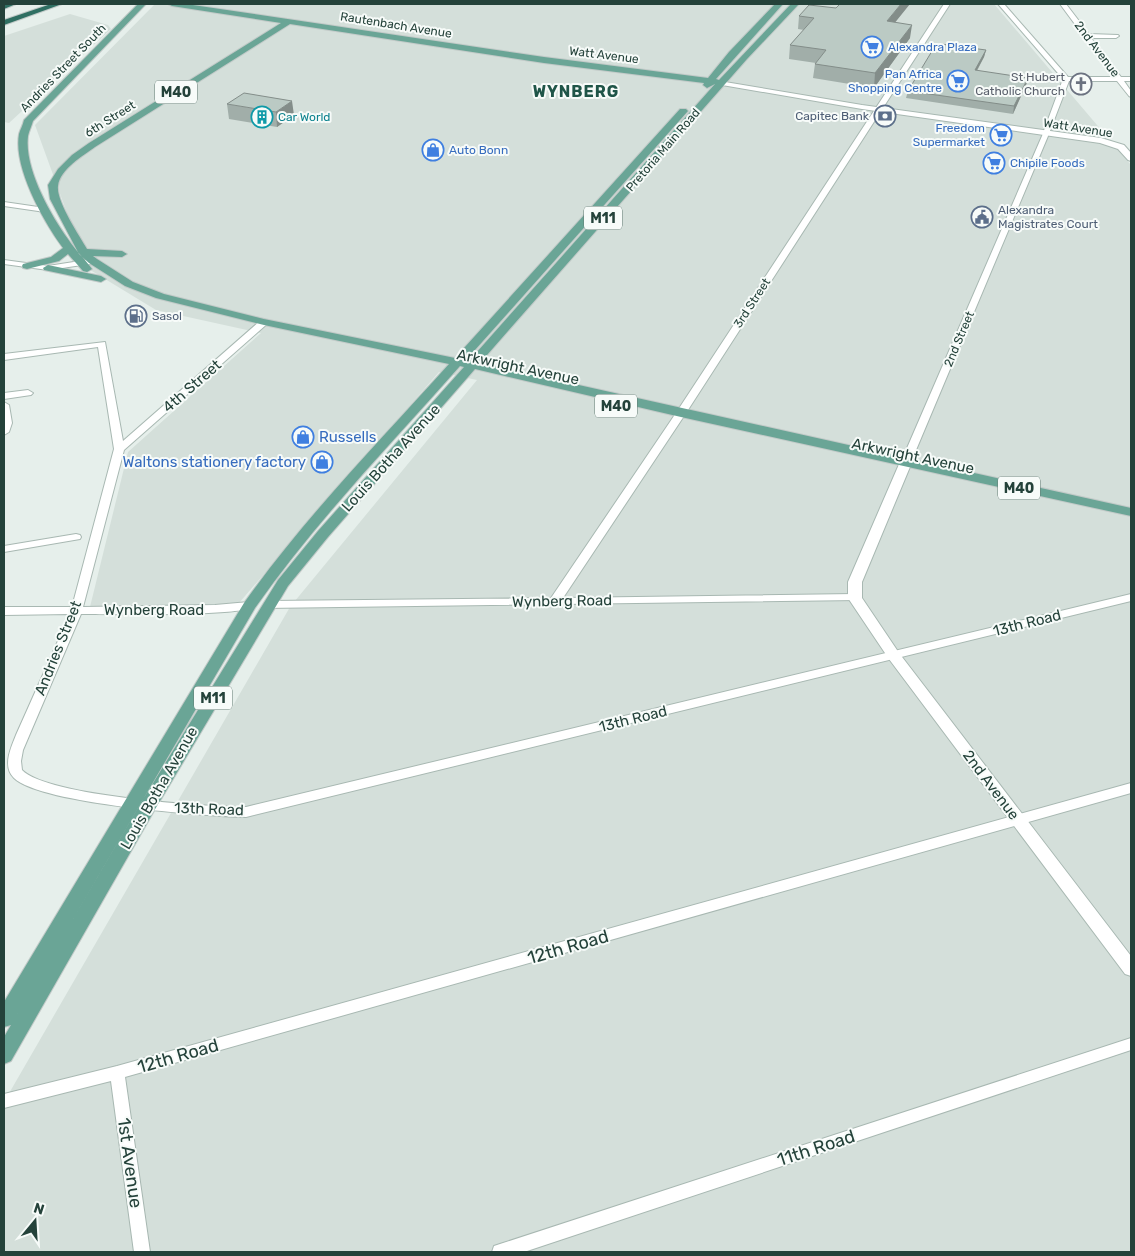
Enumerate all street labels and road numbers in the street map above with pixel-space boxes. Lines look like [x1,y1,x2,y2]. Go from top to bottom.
street label: Rautenbach Avenue [339,9,453,41]
street label: 2nd Avenue [1072,18,1123,80]
street label: Andries Street South [17,21,109,115]
street label: Watt Avenue [568,44,640,66]
road number: M40 [155,80,197,104]
street label: 6th Street [82,98,138,140]
street label: Pretoria Main Road [623,106,703,194]
street label: Watt Avenue [1042,116,1114,140]
road number: M11 [584,207,622,230]
street label: 3rd Street [731,275,773,330]
street label: 2nd Street [941,309,977,369]
street label: Arkwright Avenue [455,345,581,389]
street label: 4th Street [159,356,225,416]
road number: M40 [595,394,637,418]
street label: Louis Botha Avenue [338,400,444,516]
street label: Arkwright Avenue [850,434,976,478]
road number: M40 [998,476,1040,499]
street label: Wynberg Road [512,591,612,611]
street label: Andries Street [31,598,85,698]
street label: Wynberg Road [104,601,204,619]
street label: 13th Road [991,606,1063,640]
road number: M11 [194,686,232,710]
street label: 13th Road [597,702,669,736]
street label: Louis Botha Avenue [117,724,201,852]
street label: 2nd Avenue [959,747,1023,823]
street label: 13th Road [174,799,244,819]
street label: 12th Road [525,925,611,969]
street label: 12th Road [135,1034,221,1078]
street label: 1st Avenue [113,1116,147,1210]
street label: 11th Road [774,1125,858,1171]

